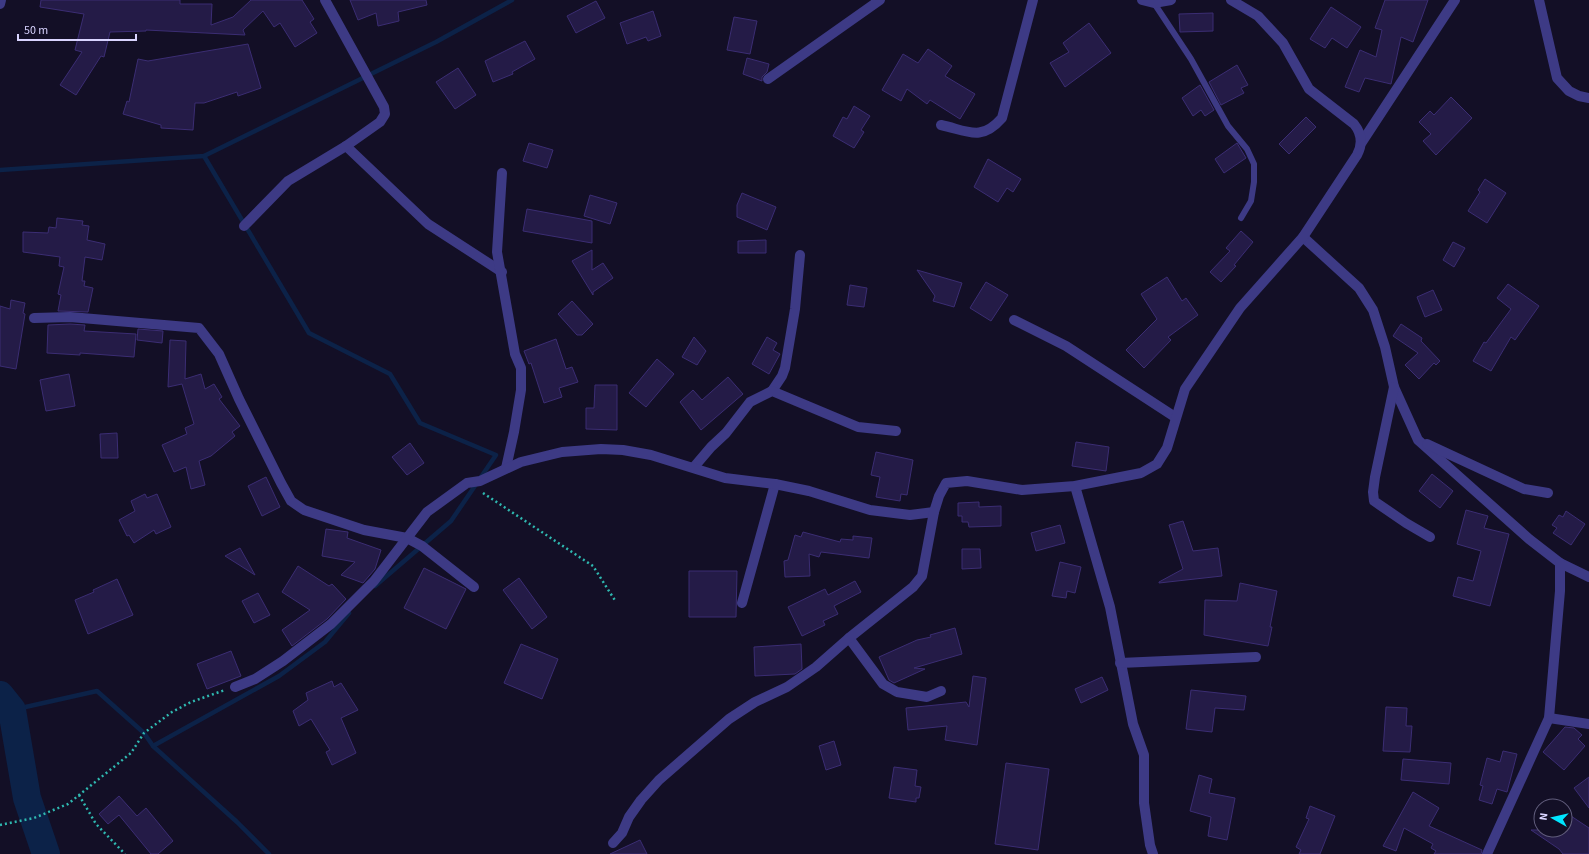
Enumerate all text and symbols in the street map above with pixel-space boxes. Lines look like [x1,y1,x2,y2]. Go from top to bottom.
scale bar [18,16,136,42]
text: 50 m [24,22,48,39]
north arrow [1533,798,1573,838]
text: N [1536,812,1552,821]

